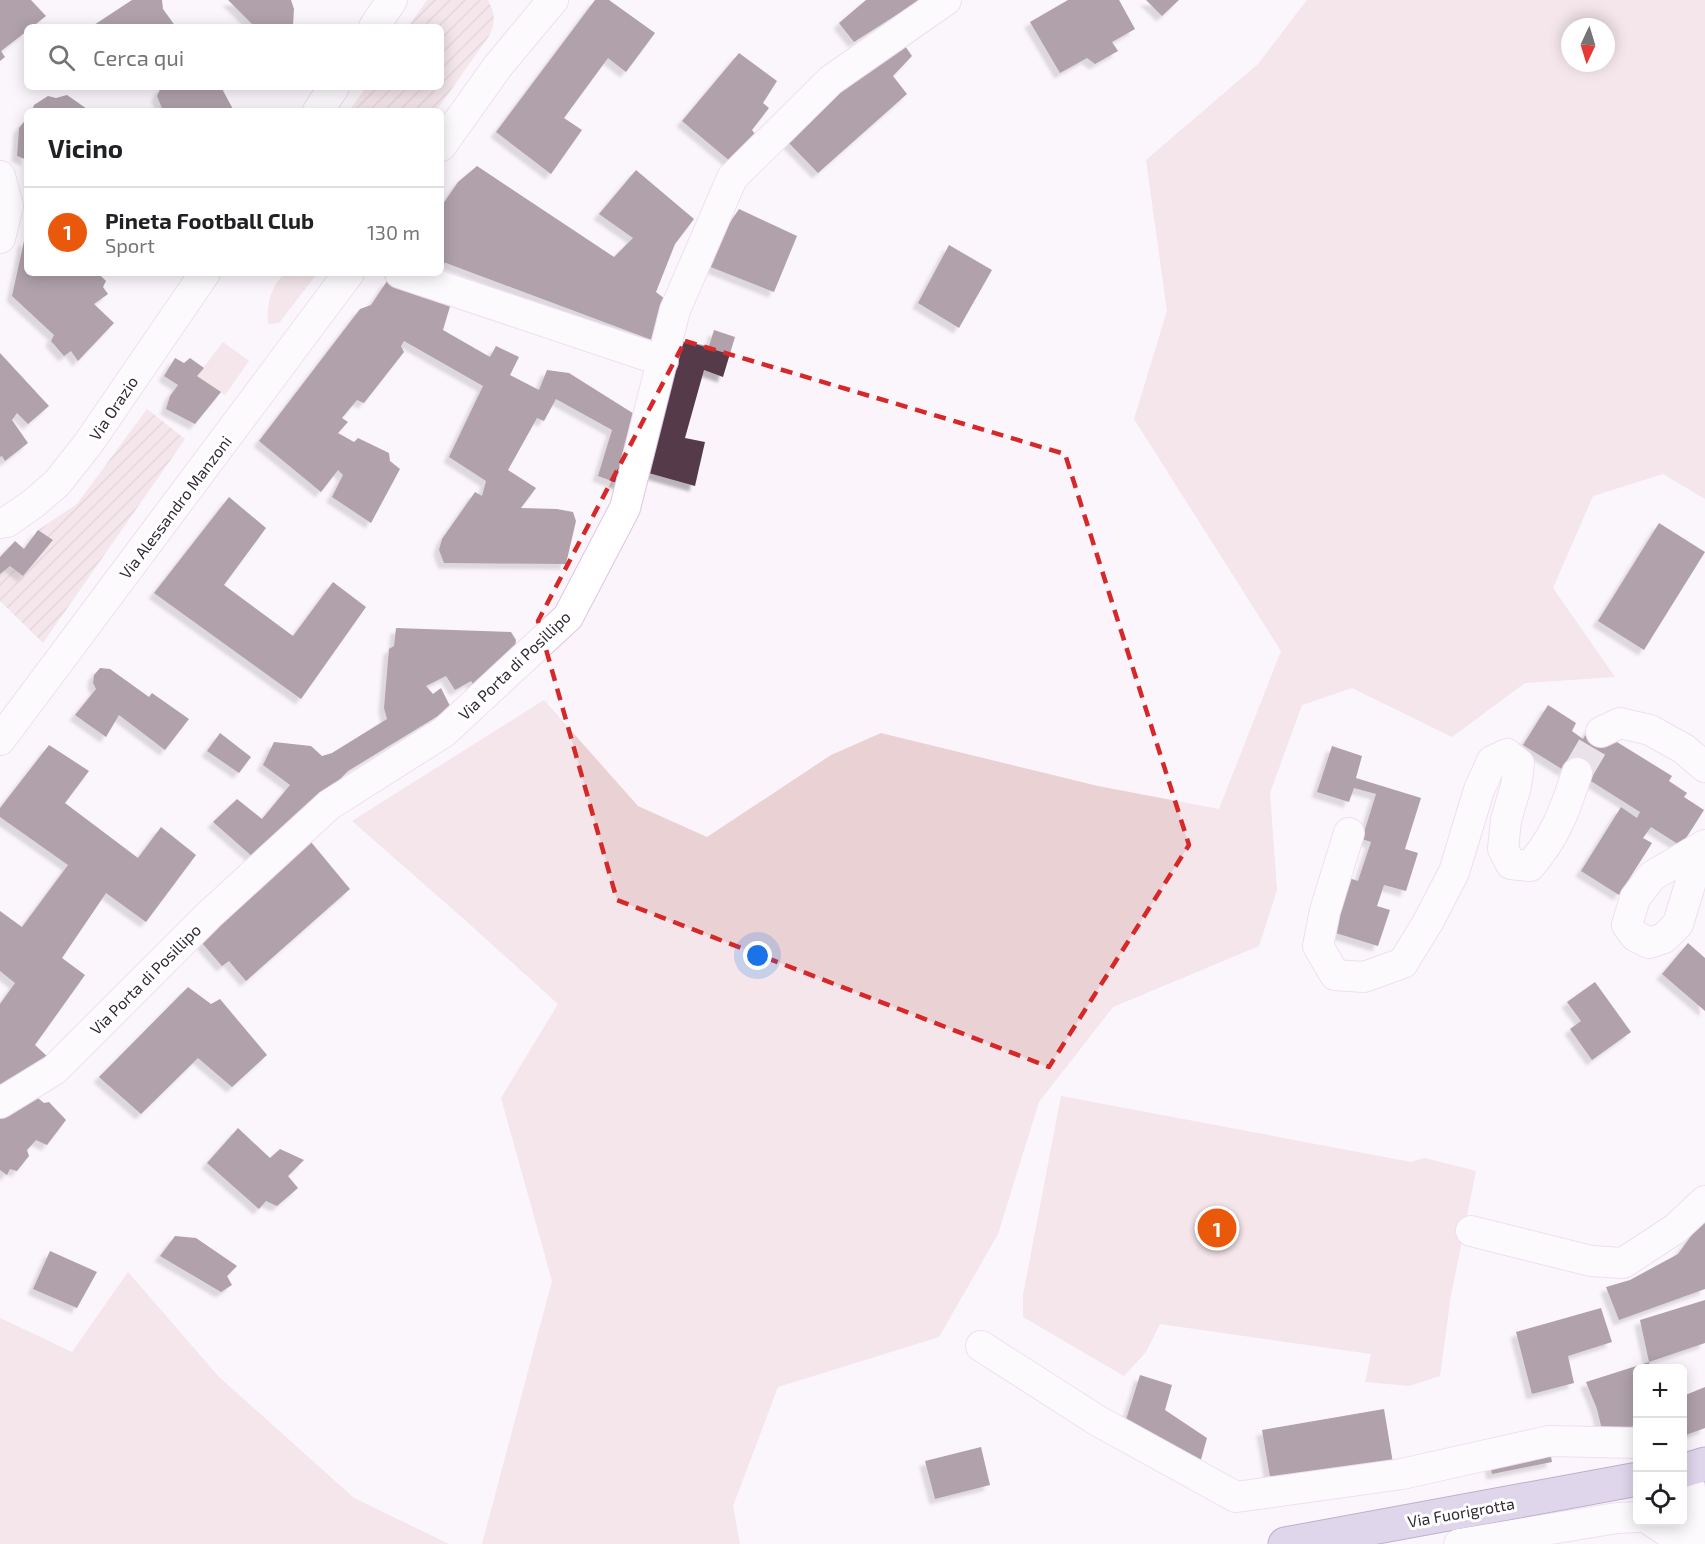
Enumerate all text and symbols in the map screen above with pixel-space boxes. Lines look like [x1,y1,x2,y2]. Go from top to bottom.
north arrow [1561,18,1615,72]
search box [24,24,444,90]
icon: search [45,41,78,74]
text: Cerca qui [93,44,184,70]
text: Vicino [48,132,123,163]
text: Pineta Football Club [105,207,314,233]
text: 1 [63,220,72,244]
text: 130 m [367,220,420,244]
text: Sport [105,233,155,257]
street label: Via Orazio [85,372,141,444]
street label: Via Alessandro Manzoni [115,432,235,582]
street label: Via Porta di Posillipo [454,607,574,723]
street label: Via Porta di Posillipo [86,920,204,1038]
your location [743,941,772,970]
pin: 1 [1198,1206,1236,1250]
map controls [1633,1364,1687,1526]
button: + [1633,1364,1687,1418]
button: − [1633,1418,1687,1472]
button: locate [1633,1472,1687,1526]
street label: Via Fuorigrotta [1406,1493,1516,1531]

